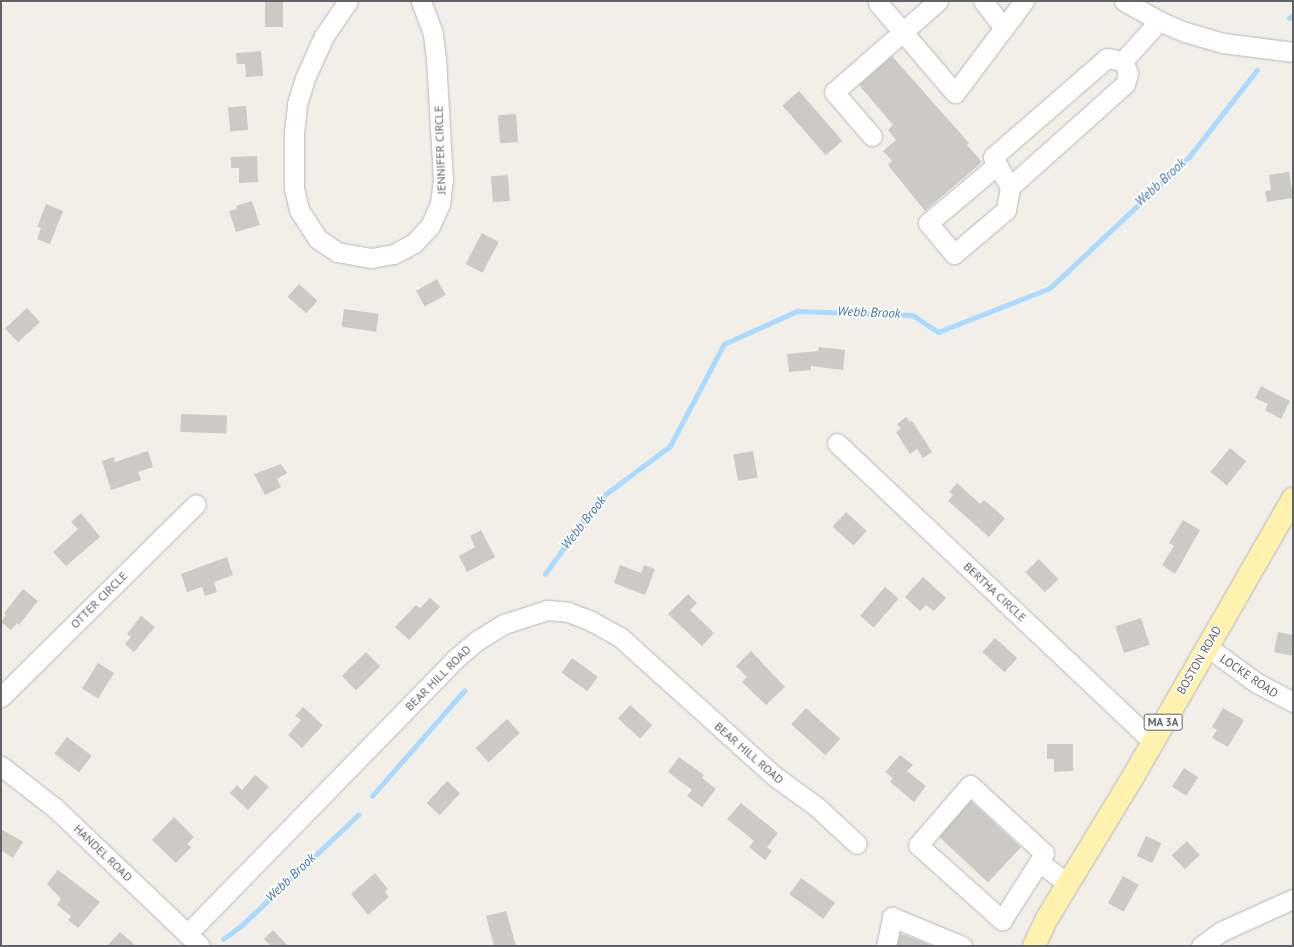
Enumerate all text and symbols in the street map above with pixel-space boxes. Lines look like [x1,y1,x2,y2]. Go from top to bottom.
street label: JENNIFER CIRCLE [431,105,449,195]
water label: Webb Brook [1133,156,1189,210]
water label: Webb Brook [837,304,901,322]
water label: Webb Brook [558,493,610,553]
street label: BERTHA CIRCLE [960,559,1030,625]
street label: OTTER CIRCLE [68,569,130,631]
street label: BOSTON ROAD [1174,623,1224,697]
street label: BEAR HILL ROAD [402,642,474,714]
street label: LOCKE ROAD [1217,651,1281,701]
road number: MA 3A [1143,713,1183,731]
street label: BEAR HILL ROAD [711,719,787,787]
street label: HANDEL ROAD [71,821,135,885]
water label: Webb Brook [263,850,319,906]

